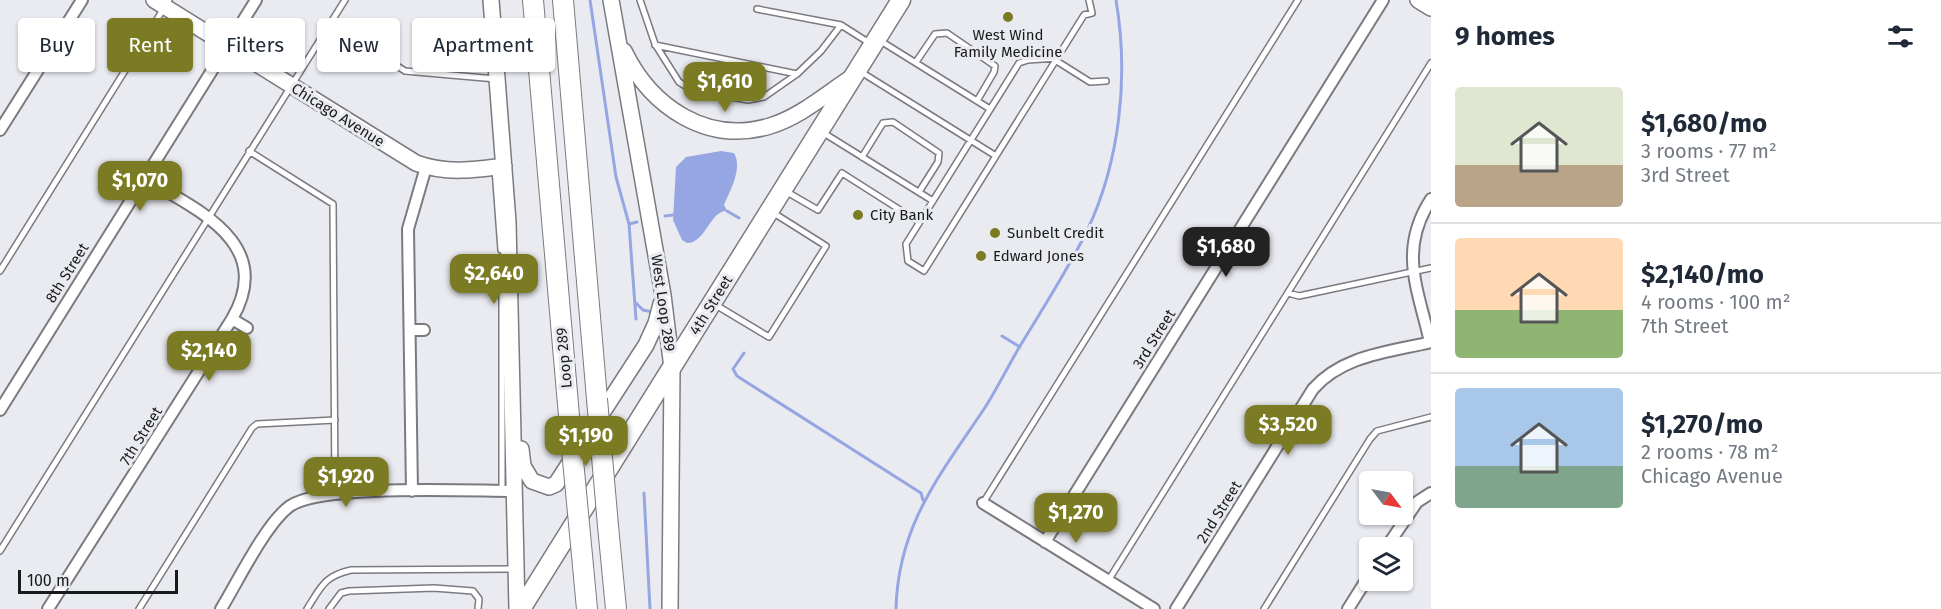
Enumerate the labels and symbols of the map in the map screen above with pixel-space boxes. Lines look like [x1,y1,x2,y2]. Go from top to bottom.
marker: West Wind Family Medicine [1001,10,1015,24]
place label: West Wind Family Medicine [954,26,1062,61]
pin: $1,610 [676,62,774,113]
street label: Chicago Avenue [288,79,388,151]
pin: $1,070 [91,161,189,212]
place label: City Bank [870,206,933,224]
marker: City Bank [851,208,865,222]
place label: Sunbelt Credit [1007,224,1104,242]
marker: Sunbelt Credit [988,226,1002,240]
pin: $1,680 [1177,227,1275,278]
street label: 8th Street [42,239,93,306]
place label: Edward Jones [993,247,1084,265]
marker: Edward Jones [974,249,988,263]
street label: West Loop 289 [647,253,679,353]
pin: $2,640 [445,254,543,305]
street label: 4th Street [686,271,737,338]
street label: 3rd Street [1129,306,1180,372]
street label: Loop 289 [552,327,576,389]
pin: $2,140 [160,331,258,382]
street label: 7th Street [116,403,166,469]
pin: $3,520 [1239,405,1337,456]
pin: $1,190 [537,416,635,467]
pin: $1,920 [297,457,395,508]
north arrow [1359,471,1413,525]
street label: 2nd Street [1193,477,1245,546]
pin: $1,270 [1027,493,1125,544]
scale bar [18,567,178,594]

